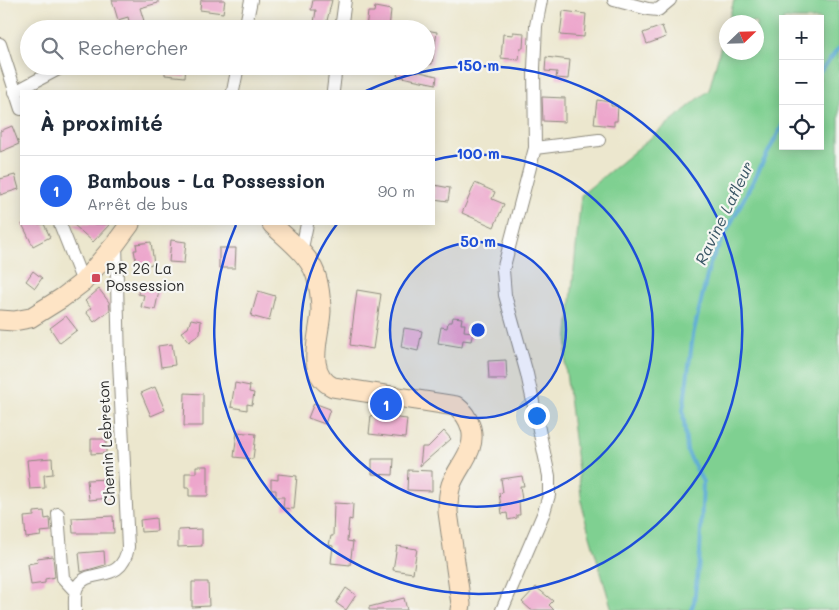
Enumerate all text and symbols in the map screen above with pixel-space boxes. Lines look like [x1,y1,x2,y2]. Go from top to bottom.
north arrow [719,15,764,60]
map controls [779,15,824,150]
button: + [779,15,824,60]
search box [20,20,435,75]
icon: search [38,34,66,62]
text: Rechercher [78,35,188,60]
text: 150 m [457,55,499,75]
button: − [779,60,824,105]
button: locate [779,105,824,150]
text: À proximité [40,109,163,136]
text: 100 m [456,143,500,163]
water label: Ravine Lafleur [689,157,758,268]
text: Bambous - La Possession [87,168,325,193]
text: 1 [52,180,60,201]
text: 90 m [378,180,415,201]
text: Arrêt de bus [87,193,188,214]
text: 50 m [460,231,496,251]
place label: P.R 26 La Possession [106,258,184,295]
marker: P.R 26 La Possession [90,272,102,284]
centre of rings [469,321,487,339]
street label: Chemin Lebreton [93,380,119,506]
pin: 1 [370,385,402,423]
your location [524,403,550,429]

